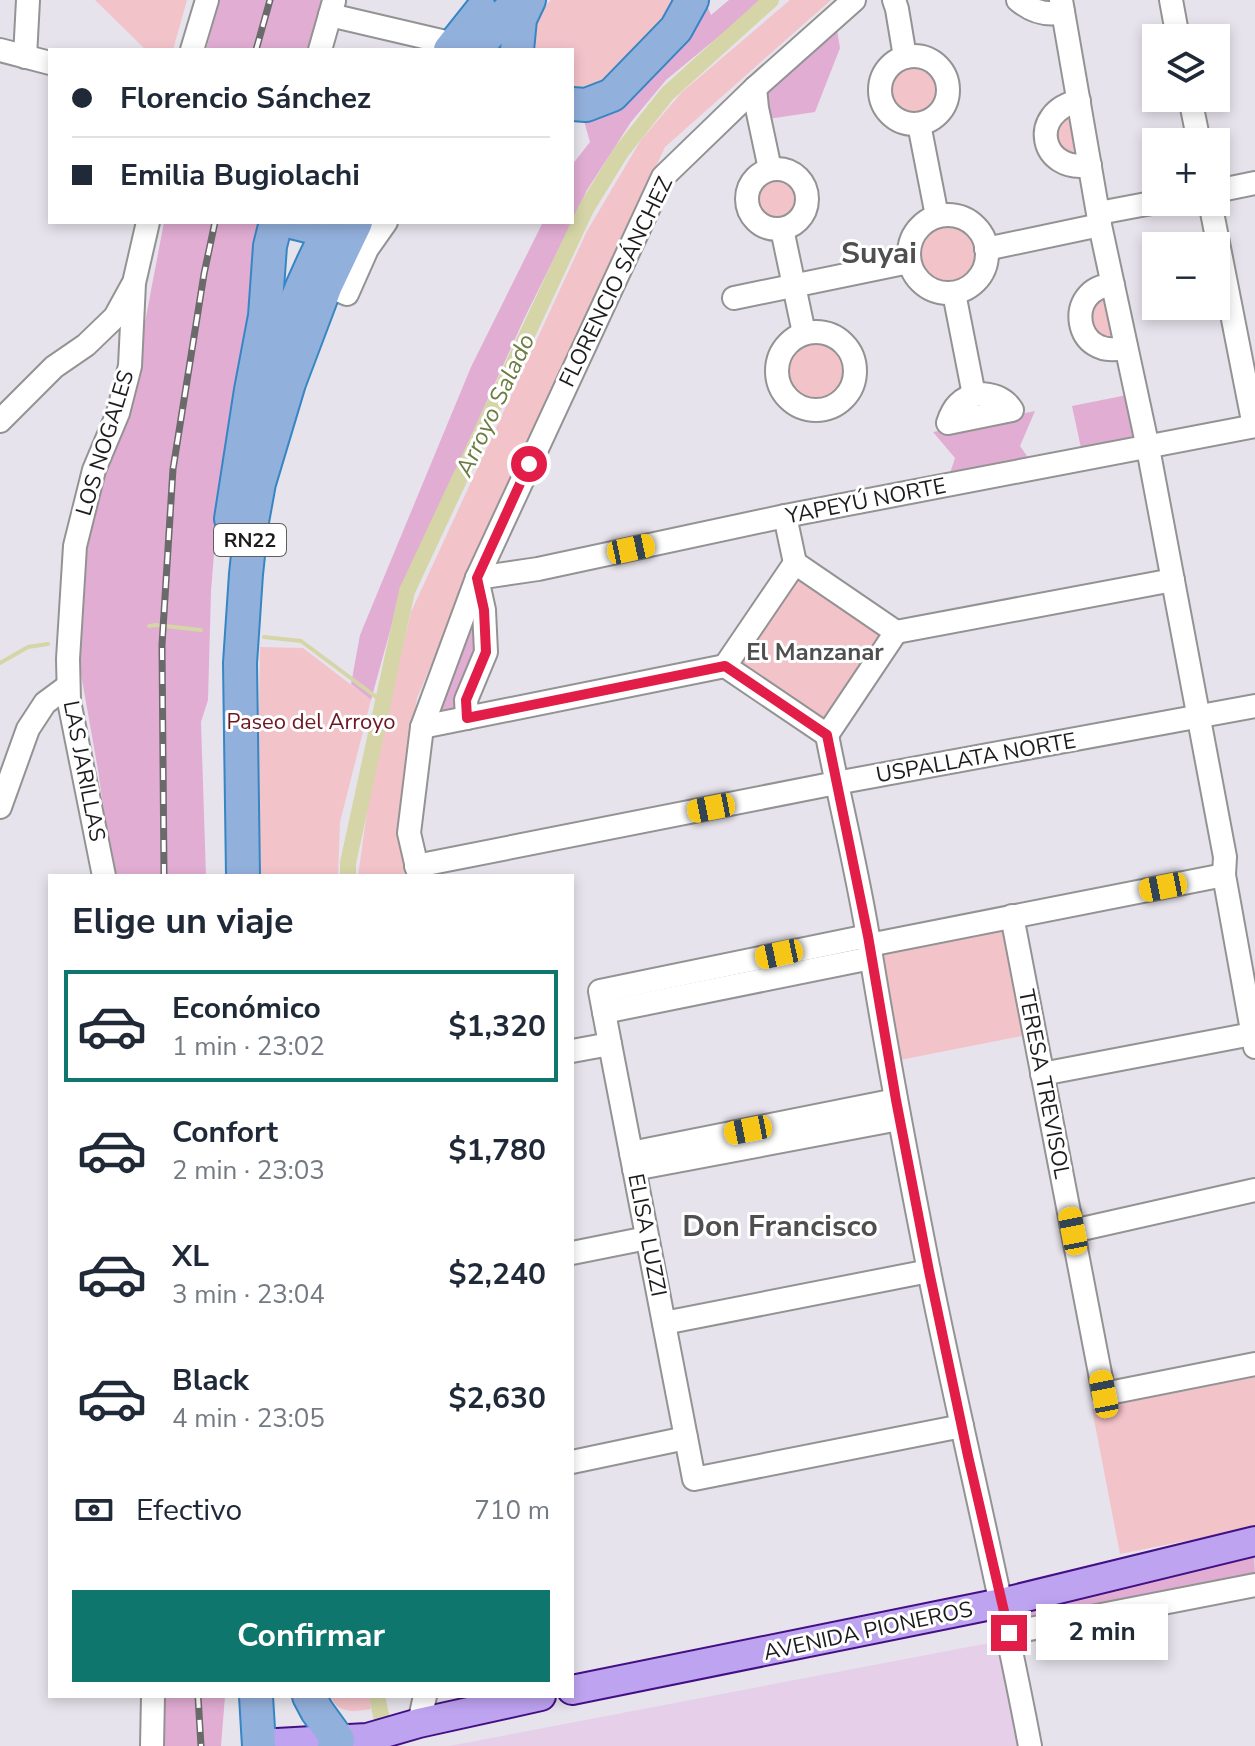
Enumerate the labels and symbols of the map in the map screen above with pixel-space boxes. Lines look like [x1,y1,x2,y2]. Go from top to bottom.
street label: FLORENCIO SÁNCHEZ [552,172,680,392]
district label: Suyai [841,233,917,274]
water label: Arroyo Salado [448,328,542,482]
street label: LOS NOGALES [69,367,141,519]
route start [511,446,547,482]
street label: YAPEYÚ NORTE [782,471,949,531]
road number: RN22 [214,524,286,556]
car [605,532,657,566]
district label: El Manzanar [746,636,884,668]
street label: LAS JARILLAS [56,698,112,844]
park label: Paseo del Arroyo [226,707,396,737]
street label: USPALLATA NORTE [874,726,1078,790]
car [685,792,737,824]
car [1137,871,1189,903]
car [753,937,805,971]
street label: TERESA TREVISOL [1011,987,1077,1181]
car [722,1114,774,1146]
street label: ELISA LUZZI [620,1171,674,1299]
car [1057,1205,1089,1257]
district label: Don Francisco [682,1206,878,1247]
car [1088,1368,1120,1420]
street label: AVENIDA PIONEROS [761,1594,975,1668]
callout: 2 min [1037,1605,1169,1661]
route end [991,1615,1027,1651]

